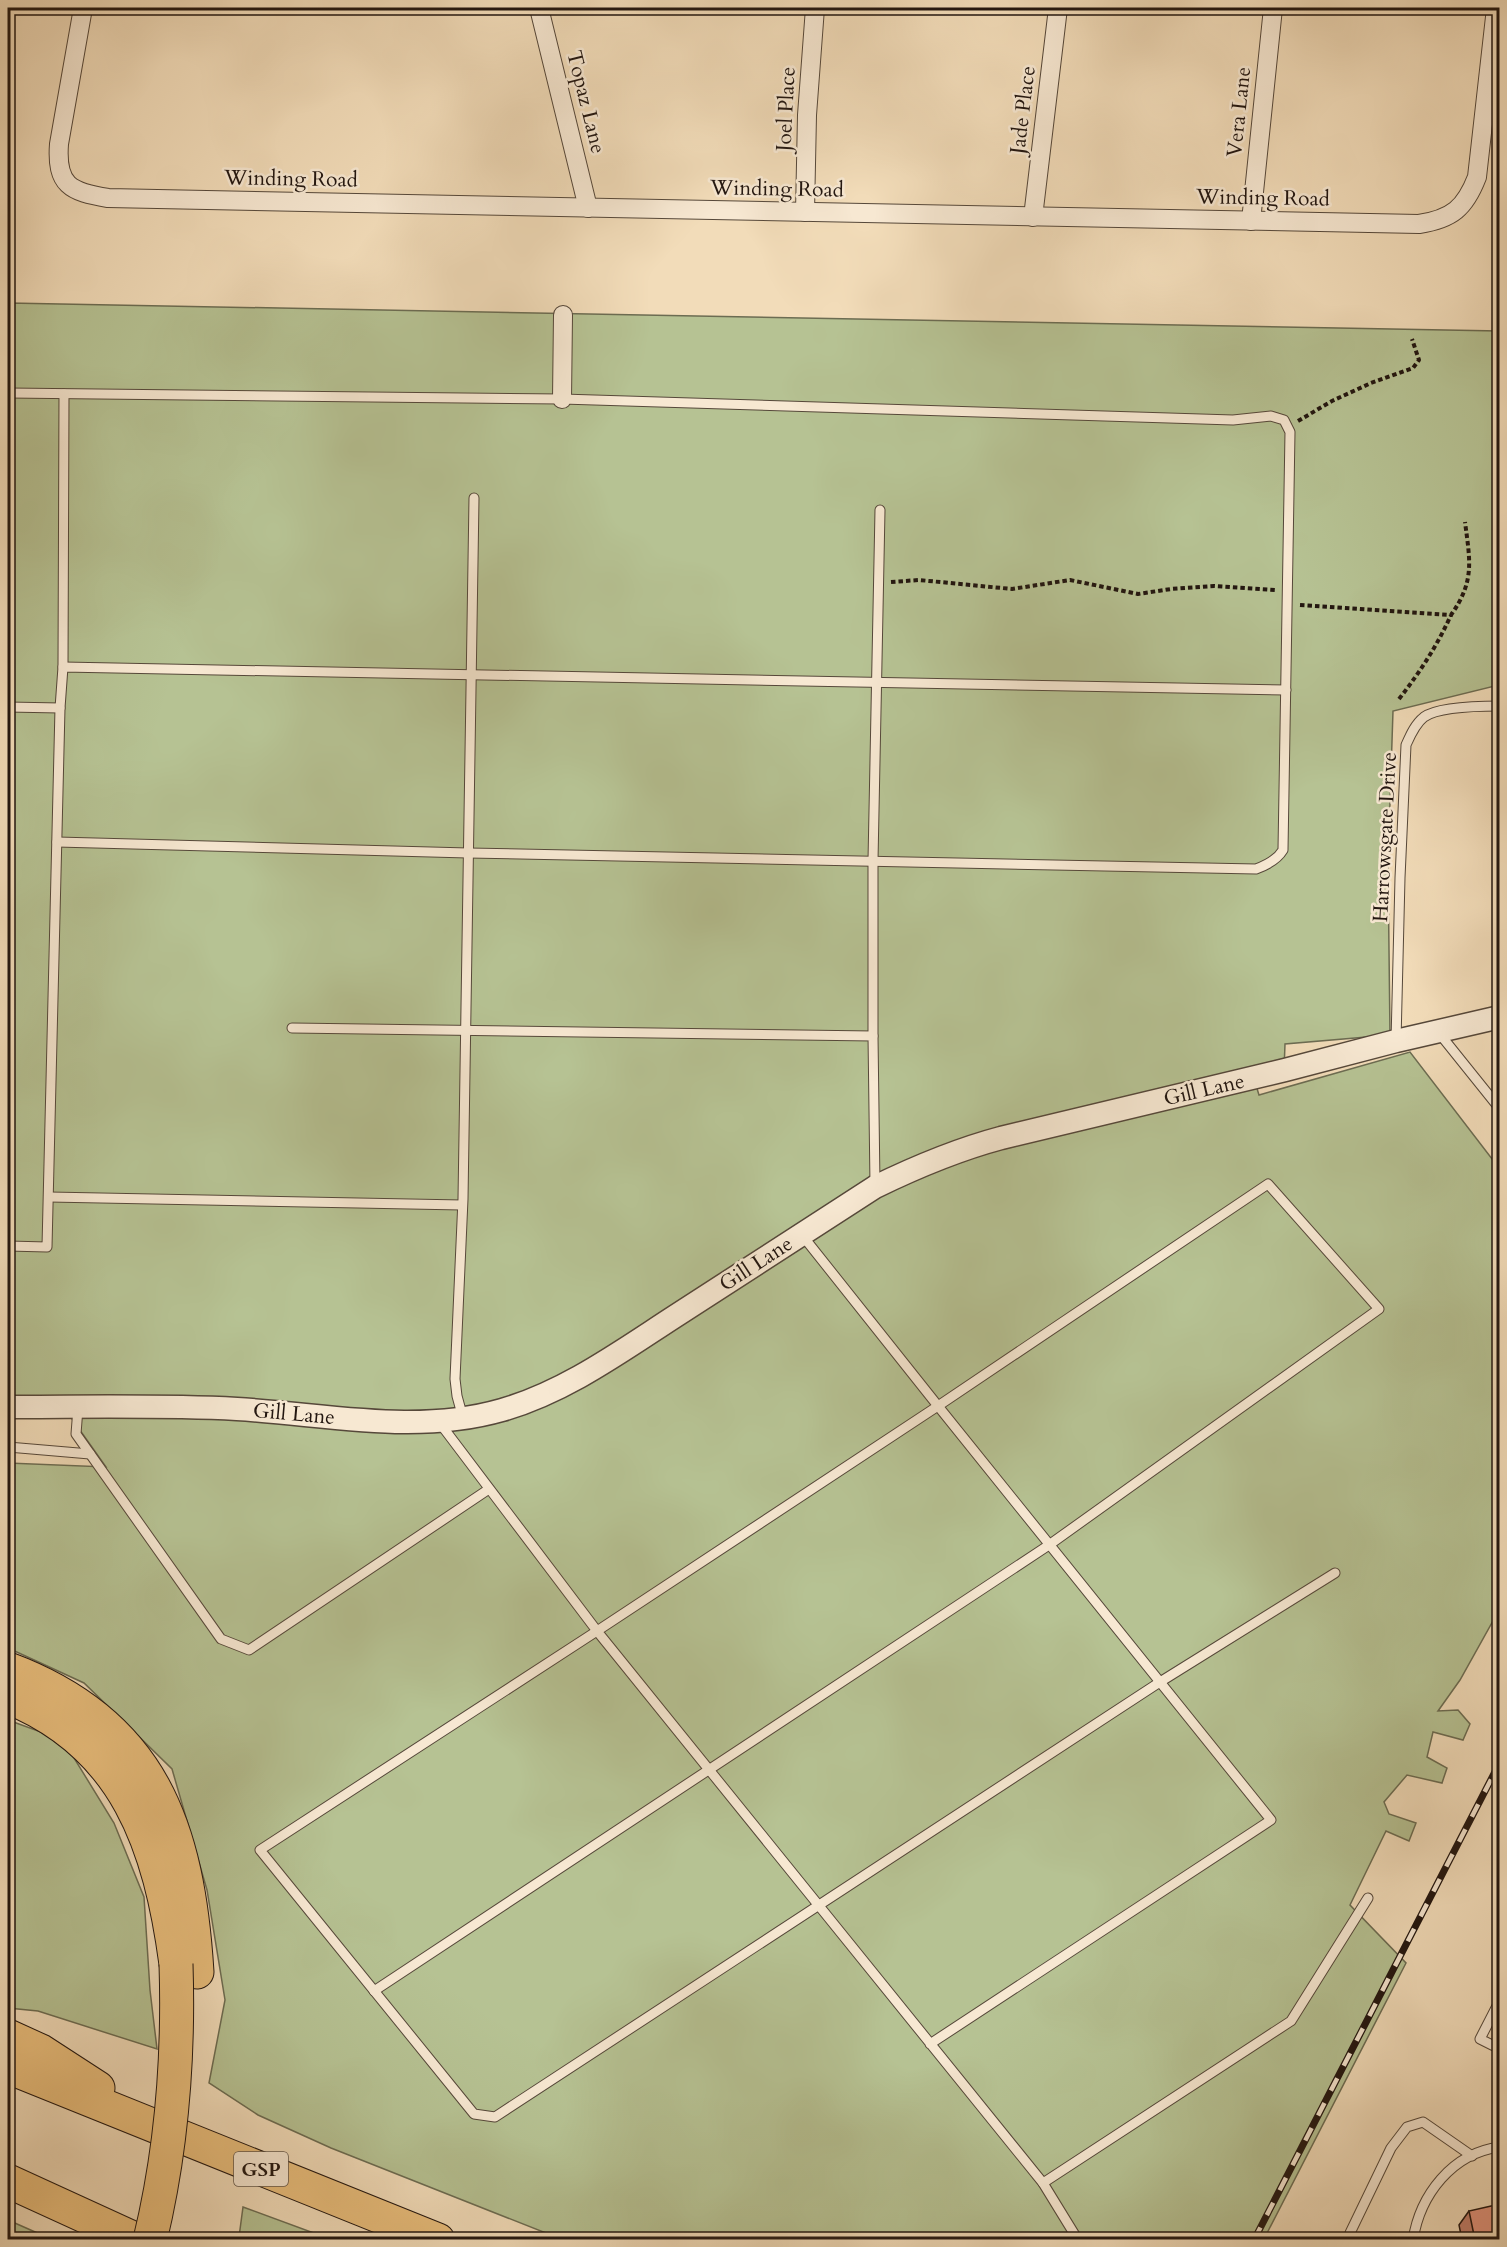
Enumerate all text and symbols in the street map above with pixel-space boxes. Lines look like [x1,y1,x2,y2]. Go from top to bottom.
street label: Topaz Lane [559,47,613,157]
street label: Jade Place [1003,64,1043,159]
street label: Vera Lane [1220,65,1258,159]
street label: Joel Place [769,66,803,155]
street label: Winding Road [223,163,358,195]
street label: Winding Road [709,173,844,205]
street label: Winding Road [1195,182,1330,214]
street label: Harrowsgate Drive [1366,751,1404,923]
street label: Gill Lane [1161,1067,1247,1113]
street label: Gill Lane [714,1229,798,1299]
street label: Gill Lane [252,1396,336,1432]
road number: GSP [234,2152,288,2186]

